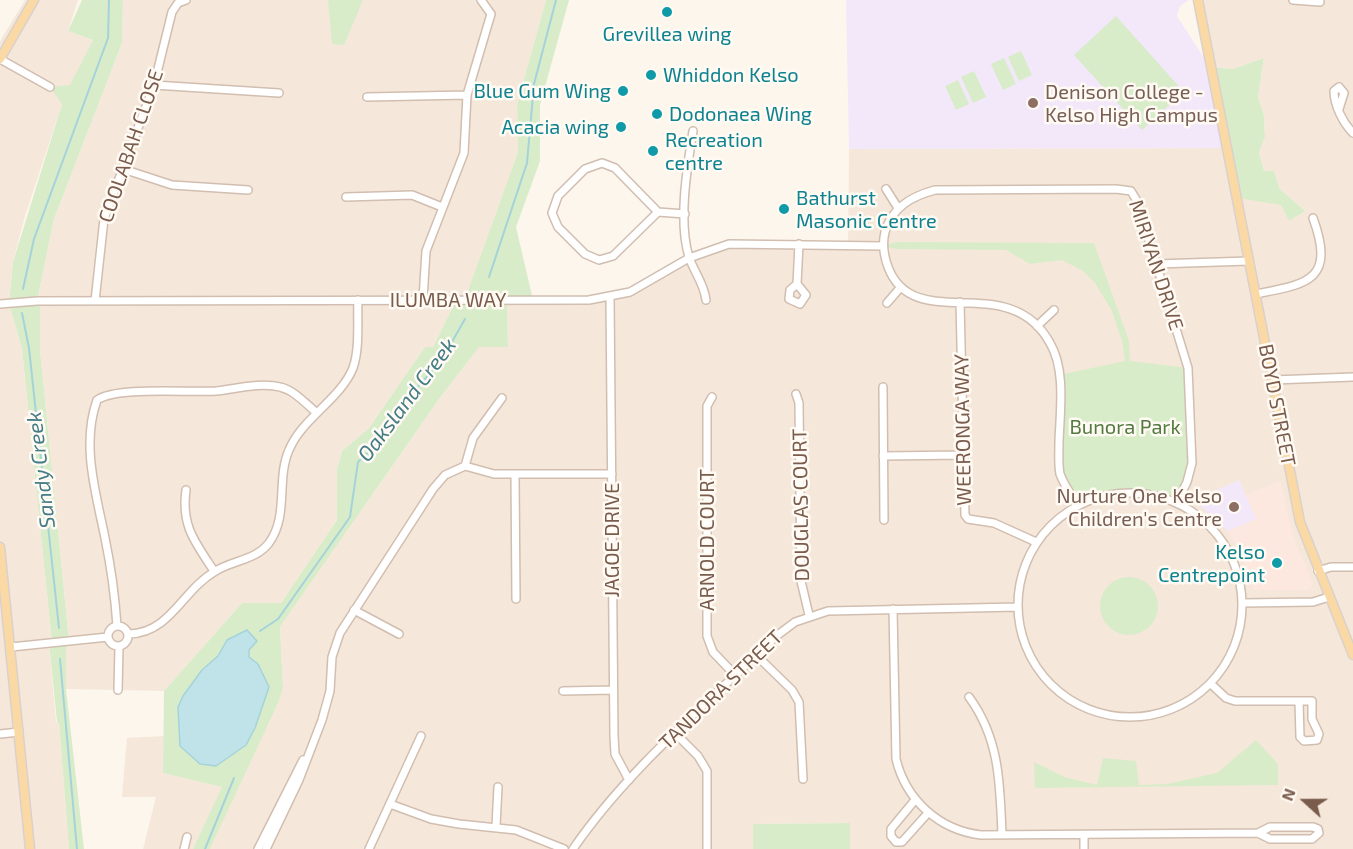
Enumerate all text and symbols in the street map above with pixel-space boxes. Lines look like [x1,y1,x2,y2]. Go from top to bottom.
marker: Grevillea wing [660,5,674,19]
place label: Grevillea wing [603,22,731,46]
place label: Whiddon Kelso [663,63,799,87]
street label: COOLABAH CLOSE [94,66,168,226]
marker: Whiddon Kelso [644,68,658,82]
place label: Blue Gum Wing [473,79,611,103]
place label: Denison College - Kelso High Campus [1045,80,1218,127]
marker: Blue Gum Wing [616,84,630,98]
marker: Denison College - Kelso High Campus [1026,96,1040,110]
place label: Dodonaea Wing [669,102,812,126]
marker: Dodonaea Wing [650,107,664,121]
place label: Acacia wing [501,115,609,139]
marker: Acacia wing [614,120,628,134]
place label: Recreation centre [665,128,763,175]
marker: Recreation centre [646,144,660,158]
place label: Bathurst Masonic Centre [796,186,937,233]
street label: MIRIYAN DRIVE [1124,197,1188,333]
marker: Bathurst Masonic Centre [777,202,791,216]
street label: ILUMBA WAY [390,288,506,312]
water label: Oaksland Creek [352,333,462,467]
street label: BOYD STREET [1253,342,1301,468]
street label: WEERONGA WAY [950,354,976,506]
water label: Sandy Creek [21,410,61,530]
park label: Bunora Park [1069,415,1181,439]
street label: DOUGLAS COURT [788,429,814,581]
street label: ARNOLD COURT [695,469,719,611]
street label: JAGOE DRIVE [600,483,624,597]
place label: Nurture One Kelso Children's Centre [1057,484,1222,531]
marker: Nurture One Kelso Children's Centre [1227,500,1241,514]
place label: Kelso Centrepoint [1158,540,1265,587]
marker: Kelso Centrepoint [1270,556,1284,570]
street label: TANDORA STREET [654,625,788,755]
north arrow [1275,771,1335,831]
text: N [1277,786,1299,803]

